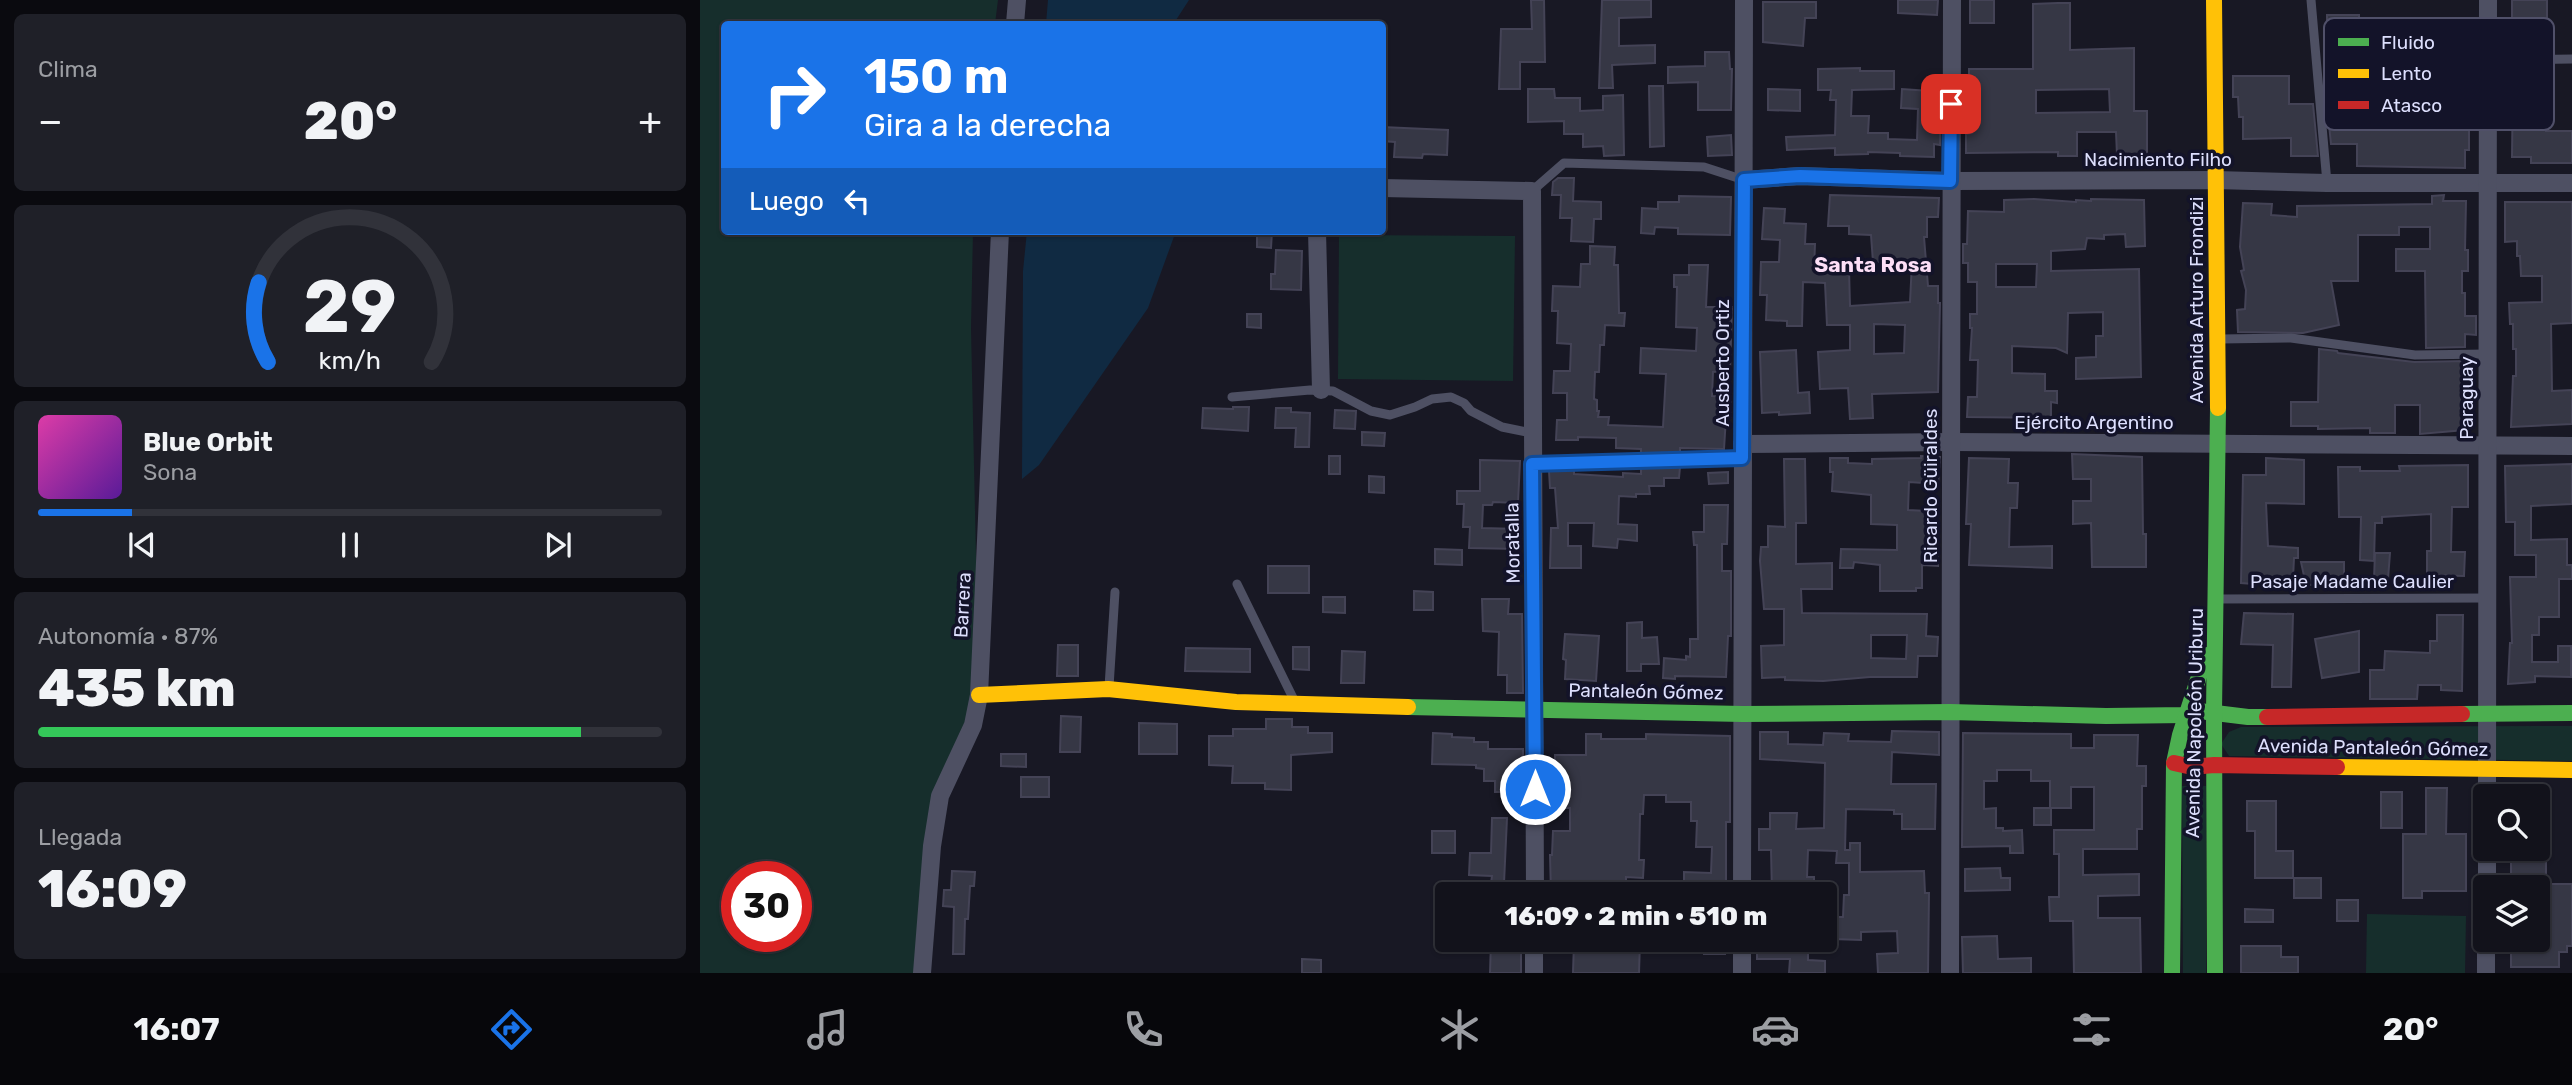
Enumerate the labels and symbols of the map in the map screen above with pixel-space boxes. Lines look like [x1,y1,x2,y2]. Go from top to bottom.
legend [2324,18,2554,130]
text: Fluido [2381,31,2435,54]
text: Lento [2381,62,2432,85]
pin [1921,74,1981,134]
text: Atasco [2381,94,2442,117]
street label: Nacimiento Filho [2084,148,2232,171]
street label: Avenida Arturo Frondizi [2185,197,2208,403]
district label: Santa Rosa [1814,252,1932,277]
street label: Ausberto Ortiz [1711,299,1734,427]
street label: Paraguay [2455,356,2478,440]
street label: Ricardo Güiraldes [1919,409,1942,563]
street label: Ejército Argentino [2014,411,2174,434]
street label: Moratalla [1500,502,1525,584]
street label: Pasaje Madame Caulier [2250,570,2455,593]
street label: Barrera [949,572,976,638]
street label: Avenida Napoleón Uriburu [2181,608,2208,838]
street label: Pantaleón Gómez [1568,679,1724,704]
street label: Avenida Pantaleón Gómez [2257,734,2489,761]
position arrow [1498,752,1572,826]
speed limit sign: 30 [721,861,812,952]

